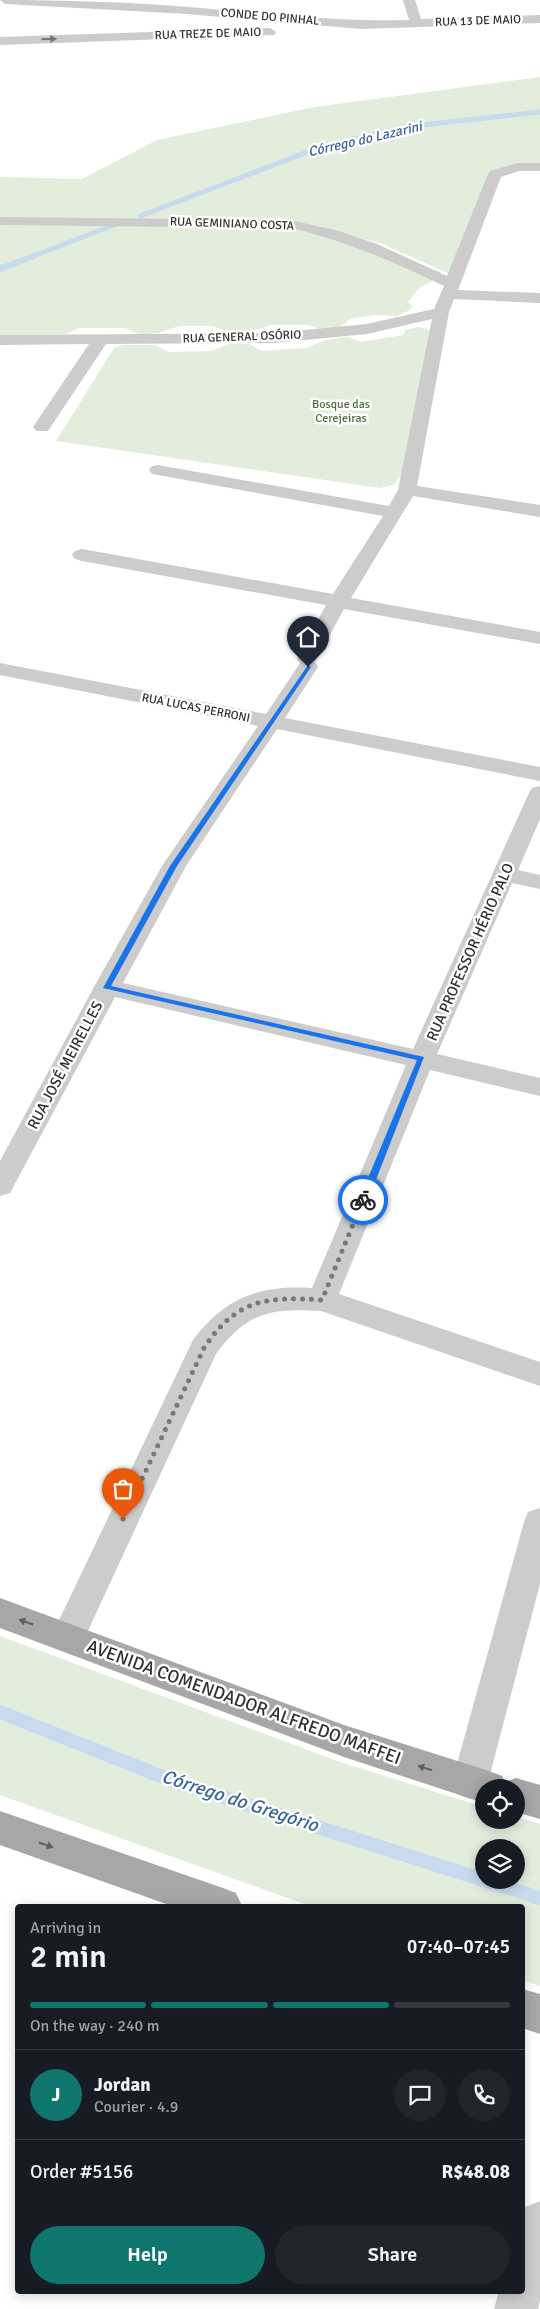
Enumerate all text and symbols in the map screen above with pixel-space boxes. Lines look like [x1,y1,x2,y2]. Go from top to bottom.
street label: CONDE DO PINHAL [220,5,320,29]
street label: RUA 13 DE MAIO [435,12,521,30]
street label: RUA TREZE DE MAIO [154,25,262,43]
one-way arrow [41,35,57,43]
water label: Córrego do Lazarini [306,117,425,160]
street label: RUA GEMINIANO COSTA [170,214,295,234]
street label: RUA GENERAL OSÓRIO [182,327,302,347]
park label: Bosque das Cerejeiras [312,397,370,426]
pin [287,616,329,667]
icon: home [294,623,322,651]
street label: RUA LUCAS PERRONI [141,690,251,726]
street label: RUA PROFESSOR HÉRIO PALO [422,860,517,1044]
street label: RUA JOSÉ MEIRELLES [23,997,106,1132]
courier [338,1175,388,1225]
icon: bike [349,1186,377,1214]
pin [102,1468,144,1519]
icon: bag [109,1475,137,1503]
one-way arrow [18,1618,33,1626]
street label: AVENIDA COMENDADOR ALFREDO MAFFEI [84,1635,404,1769]
one-way arrow [418,1763,433,1771]
water label: Córrego do Gregório [159,1764,322,1838]
map controls [475,1779,525,1889]
button: locate [475,1779,525,1829]
button: layers [475,1839,525,1889]
one-way arrow [39,1841,54,1849]
text: Arriving in [30,1918,101,1938]
text: 07:40–07:45 [407,1935,510,1959]
text: 2 min [30,1937,107,1976]
text: On the way · 240 m [30,2016,160,2036]
button: chat [394,2069,446,2121]
button: phone [458,2069,510,2121]
text: Jordan [94,2073,151,2097]
text: J [52,2083,60,2107]
text: Courier · 4.9 [94,2097,178,2117]
text: Order #5156 [30,2160,133,2184]
text: R$48.08 [442,2160,510,2184]
button: Help [30,2226,265,2284]
button: Share [275,2226,510,2284]

